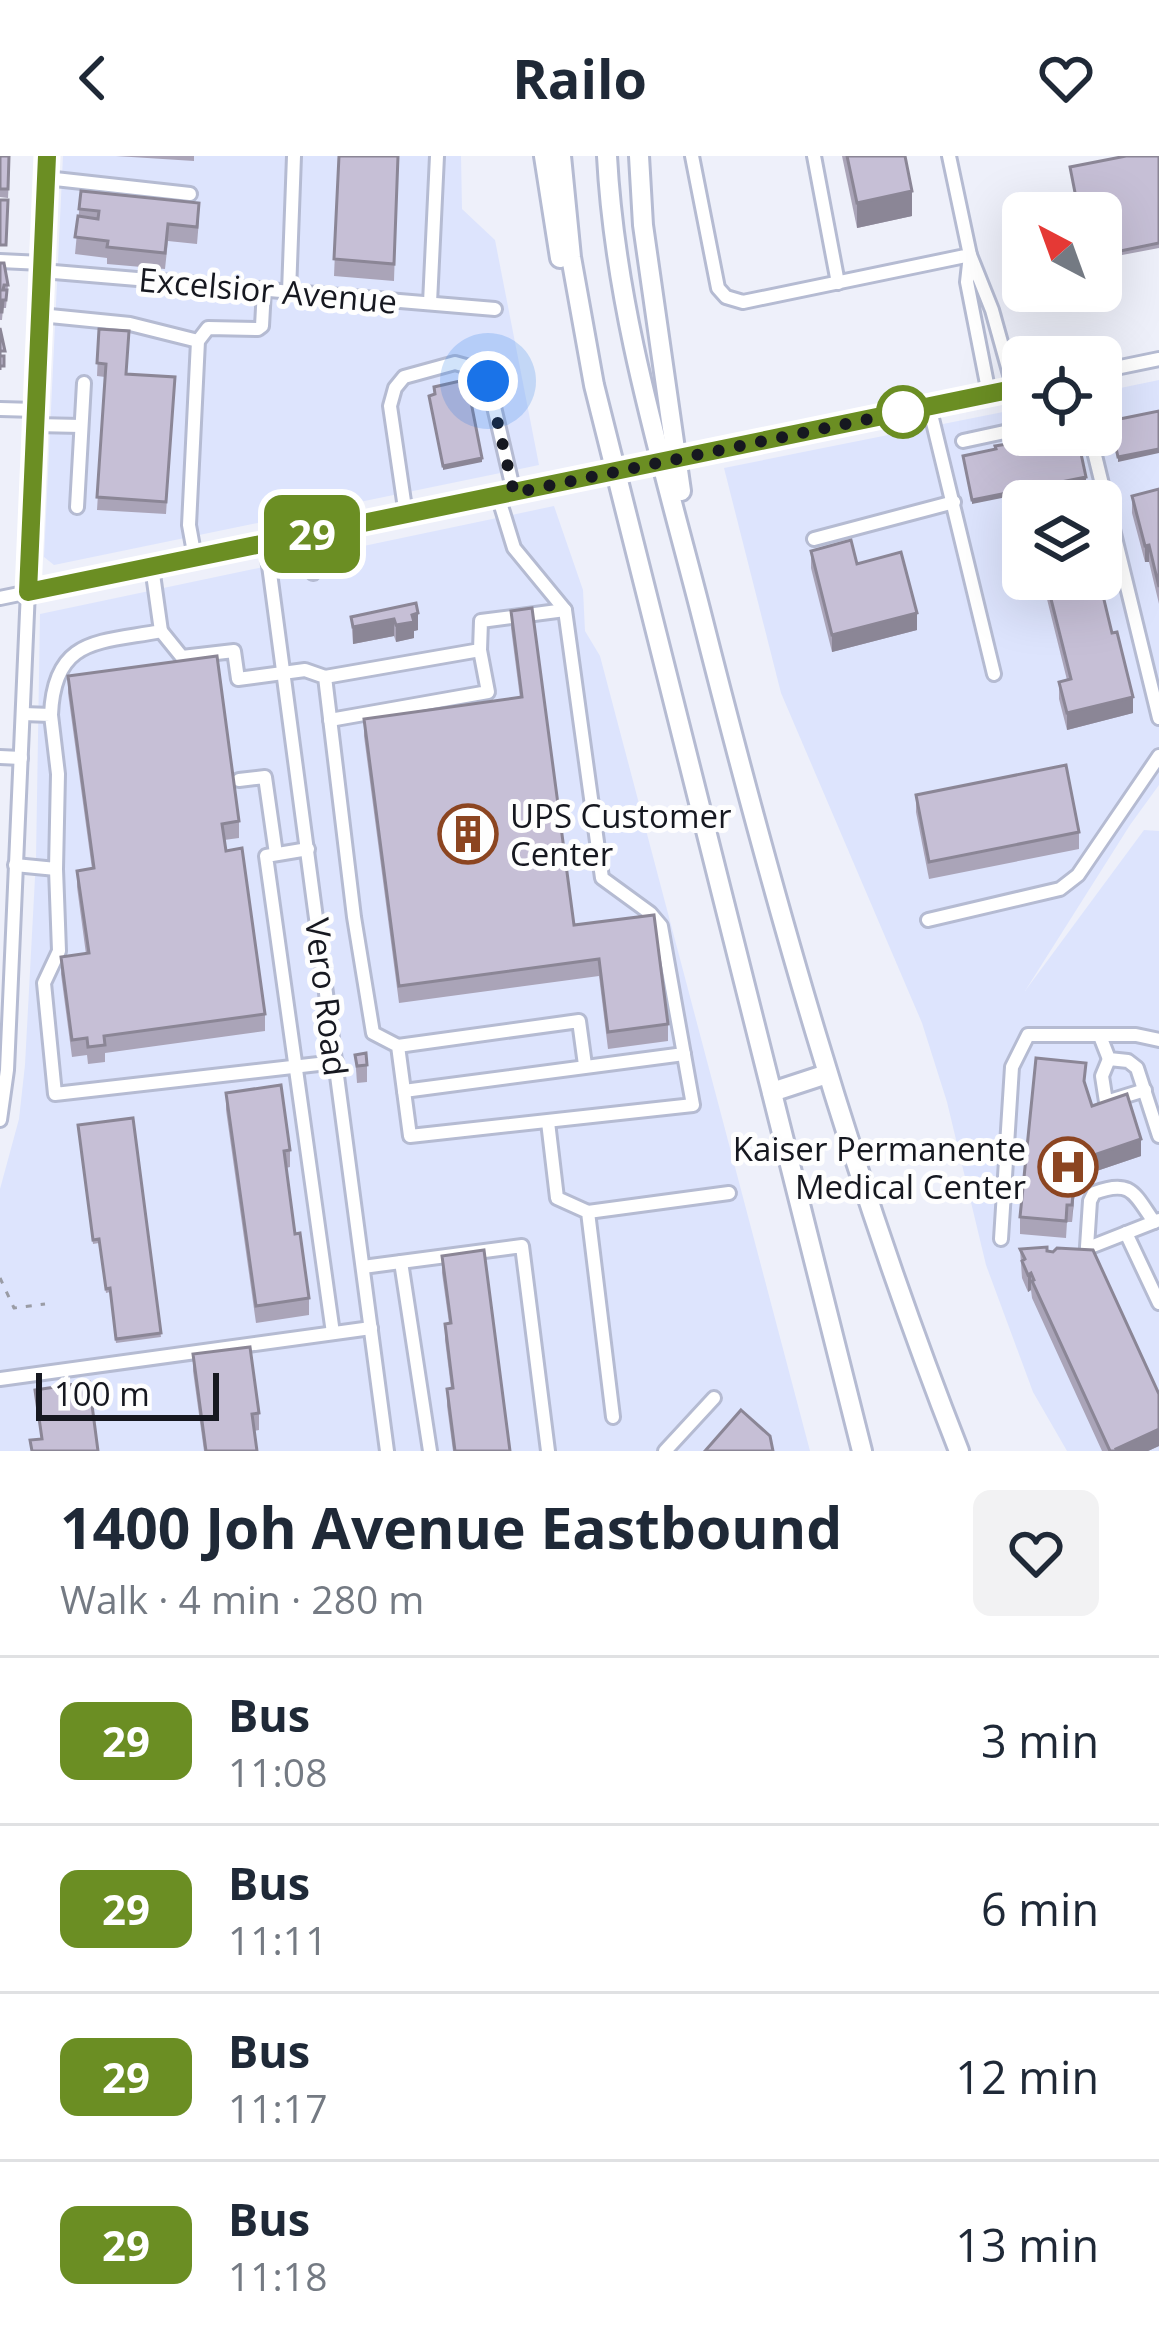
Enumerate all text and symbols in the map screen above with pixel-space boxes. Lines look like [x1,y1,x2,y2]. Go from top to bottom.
text: Railo [512,41,647,115]
icon: back [60,45,126,111]
icon: heart [1033,45,1099,111]
north arrow [1002,192,1122,312]
map controls [1002,192,1122,600]
street label: Excelsior Avenue [137,256,399,324]
button: locate [1002,336,1122,456]
your location [458,351,518,411]
unlabelled marker [878,387,928,437]
button: layers [1002,480,1122,600]
line badge: 29 [258,495,366,573]
text: 29 [288,505,336,562]
place label: UPS Customer Center [510,793,732,876]
building icon: UPS Customer Center [437,803,499,865]
street label: Vero Road [295,915,359,1079]
place label: Kaiser Permanente Medical Center [733,1126,1026,1209]
hospital icon: Kaiser Permanente Medical Center [1037,1136,1099,1198]
scale bar [36,1367,219,1420]
text: 100 m [54,1371,150,1416]
text: 1400 Joh Avenue Eastbound [60,1488,842,1566]
button: heart [973,1490,1099,1616]
text: Walk · 4 min · 280 m [60,1572,424,1625]
text: Bus [228,1684,310,1745]
text: 3 min [981,1710,1099,1771]
text: 29 [102,1712,150,1769]
text: 11:08 [228,1745,327,1798]
text: Bus [228,1852,310,1913]
text: 6 min [981,1878,1099,1939]
text: 29 [102,1880,150,1937]
text: 11:11 [228,1913,327,1966]
text: Bus [228,2020,310,2081]
text: 12 min [955,2046,1099,2107]
text: 29 [102,2048,150,2105]
text: 11:17 [228,2081,327,2134]
text: Bus [228,2188,310,2249]
text: 13 min [955,2214,1099,2275]
text: 29 [102,2216,150,2273]
text: 11:18 [228,2249,327,2302]

